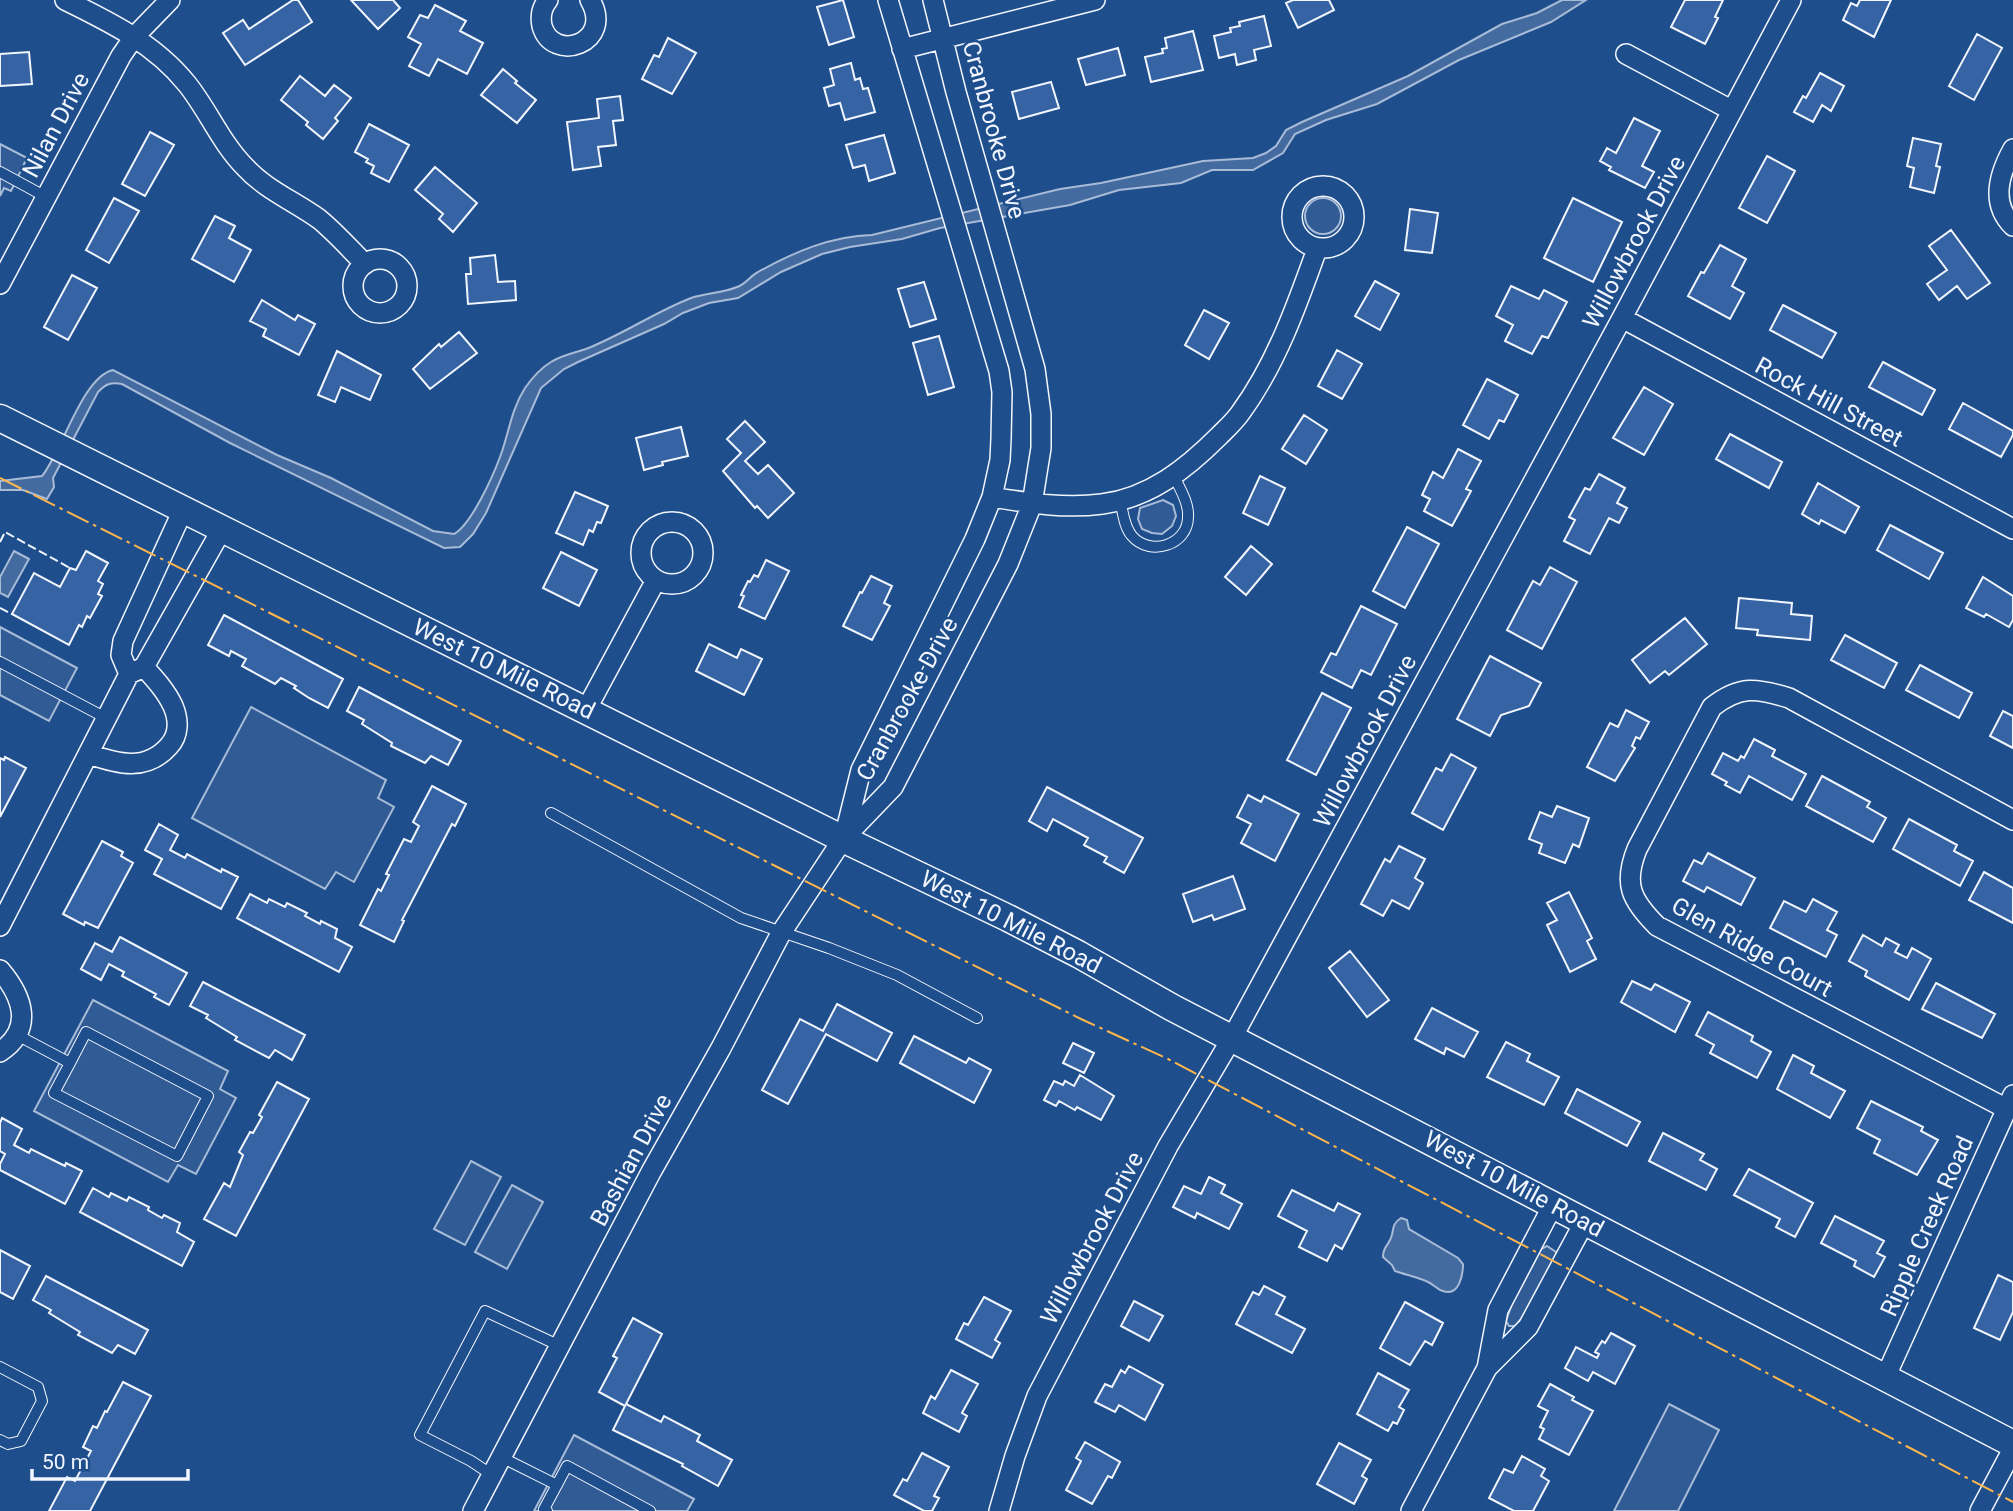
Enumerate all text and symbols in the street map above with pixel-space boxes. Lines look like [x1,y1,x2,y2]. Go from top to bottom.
street label: Cranbrooke Drive [957,38,1031,222]
street label: Nilan Drive [17,68,95,182]
street label: Willowbrook Drive [1577,151,1691,333]
street label: Rock Hill Street [1750,351,1908,453]
street label: Cranbrooke Drive [850,612,964,786]
street label: West 10 Mile Road [408,613,600,725]
street label: Willowbrook Drive [1308,650,1422,832]
street label: West 10 Mile Road [916,864,1106,980]
street label: Glen Ridge Court [1667,891,1837,1003]
street label: Bashian Drive [584,1089,678,1231]
street label: West 10 Mile Road [1420,1125,1608,1243]
street label: Ripple Creek Road [1875,1132,1979,1320]
street label: Willowbrook Drive [1035,1147,1149,1329]
scale bar [32,1438,187,1482]
text: 50 m [42,1450,89,1474]

